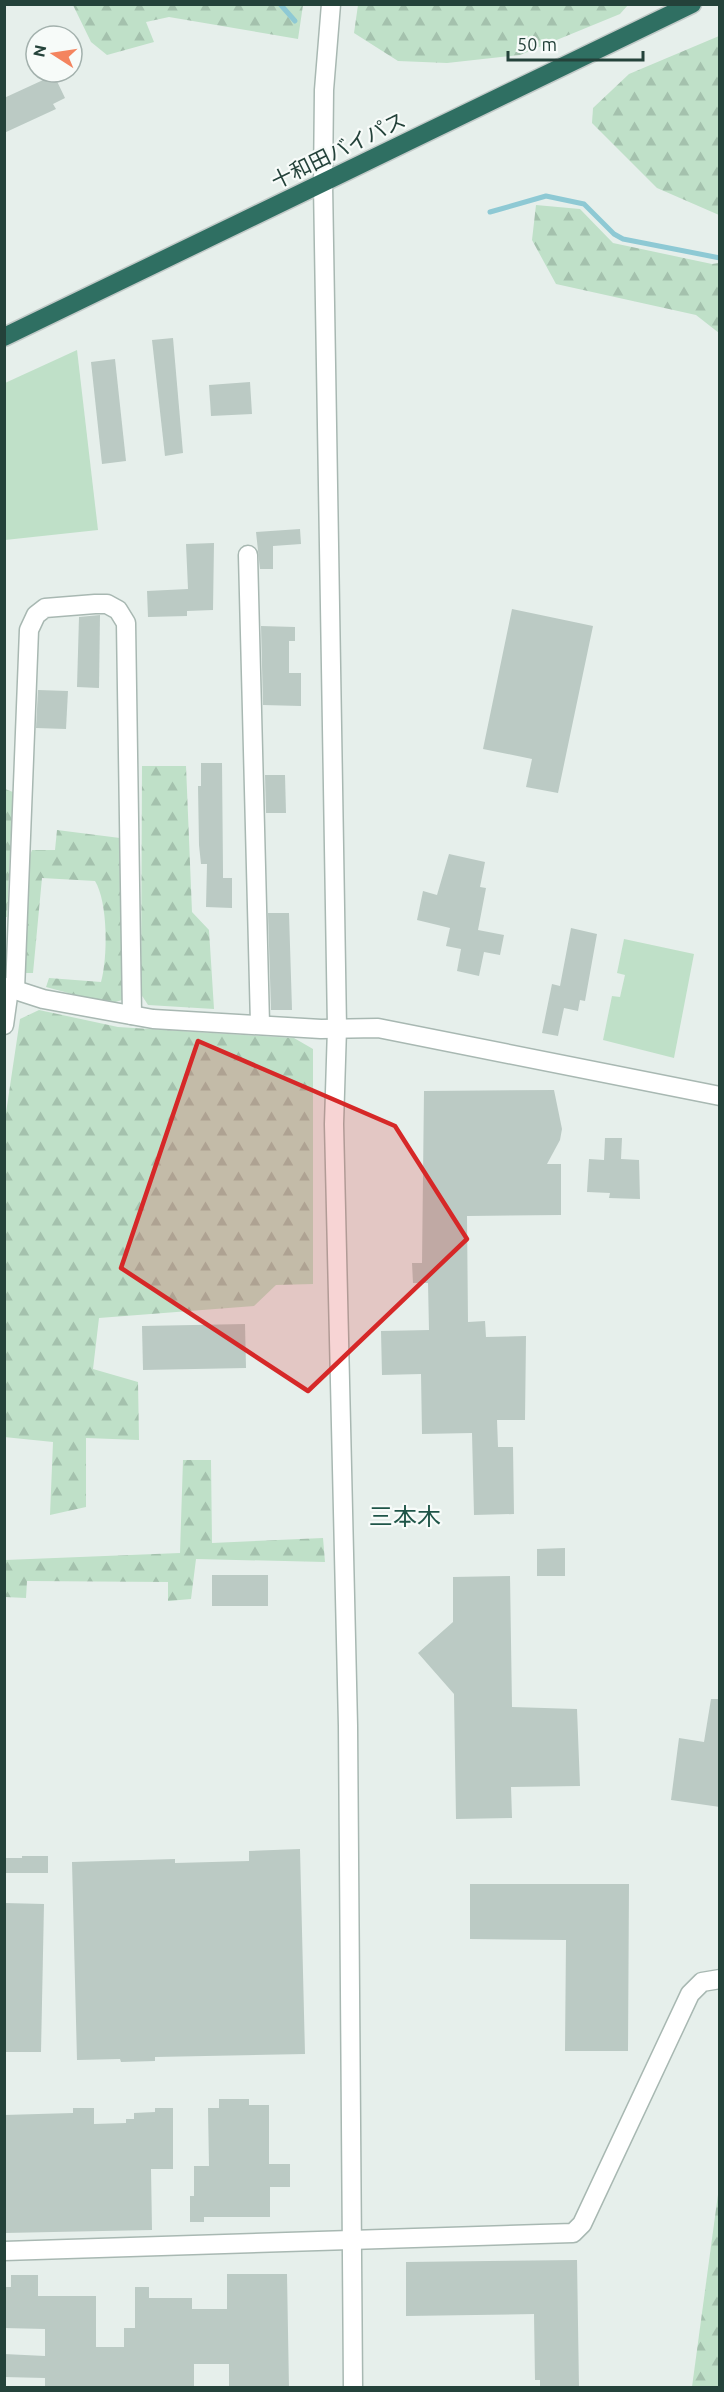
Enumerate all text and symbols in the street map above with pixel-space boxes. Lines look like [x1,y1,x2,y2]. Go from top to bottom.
north arrow [24,24,84,84]
scale bar [508,24,643,62]
text: 50 m [517,34,557,54]
text: N [29,43,49,59]
street label: 十和田バイパス [267,107,409,193]
district label: 三本木 [369,1503,441,1530]

